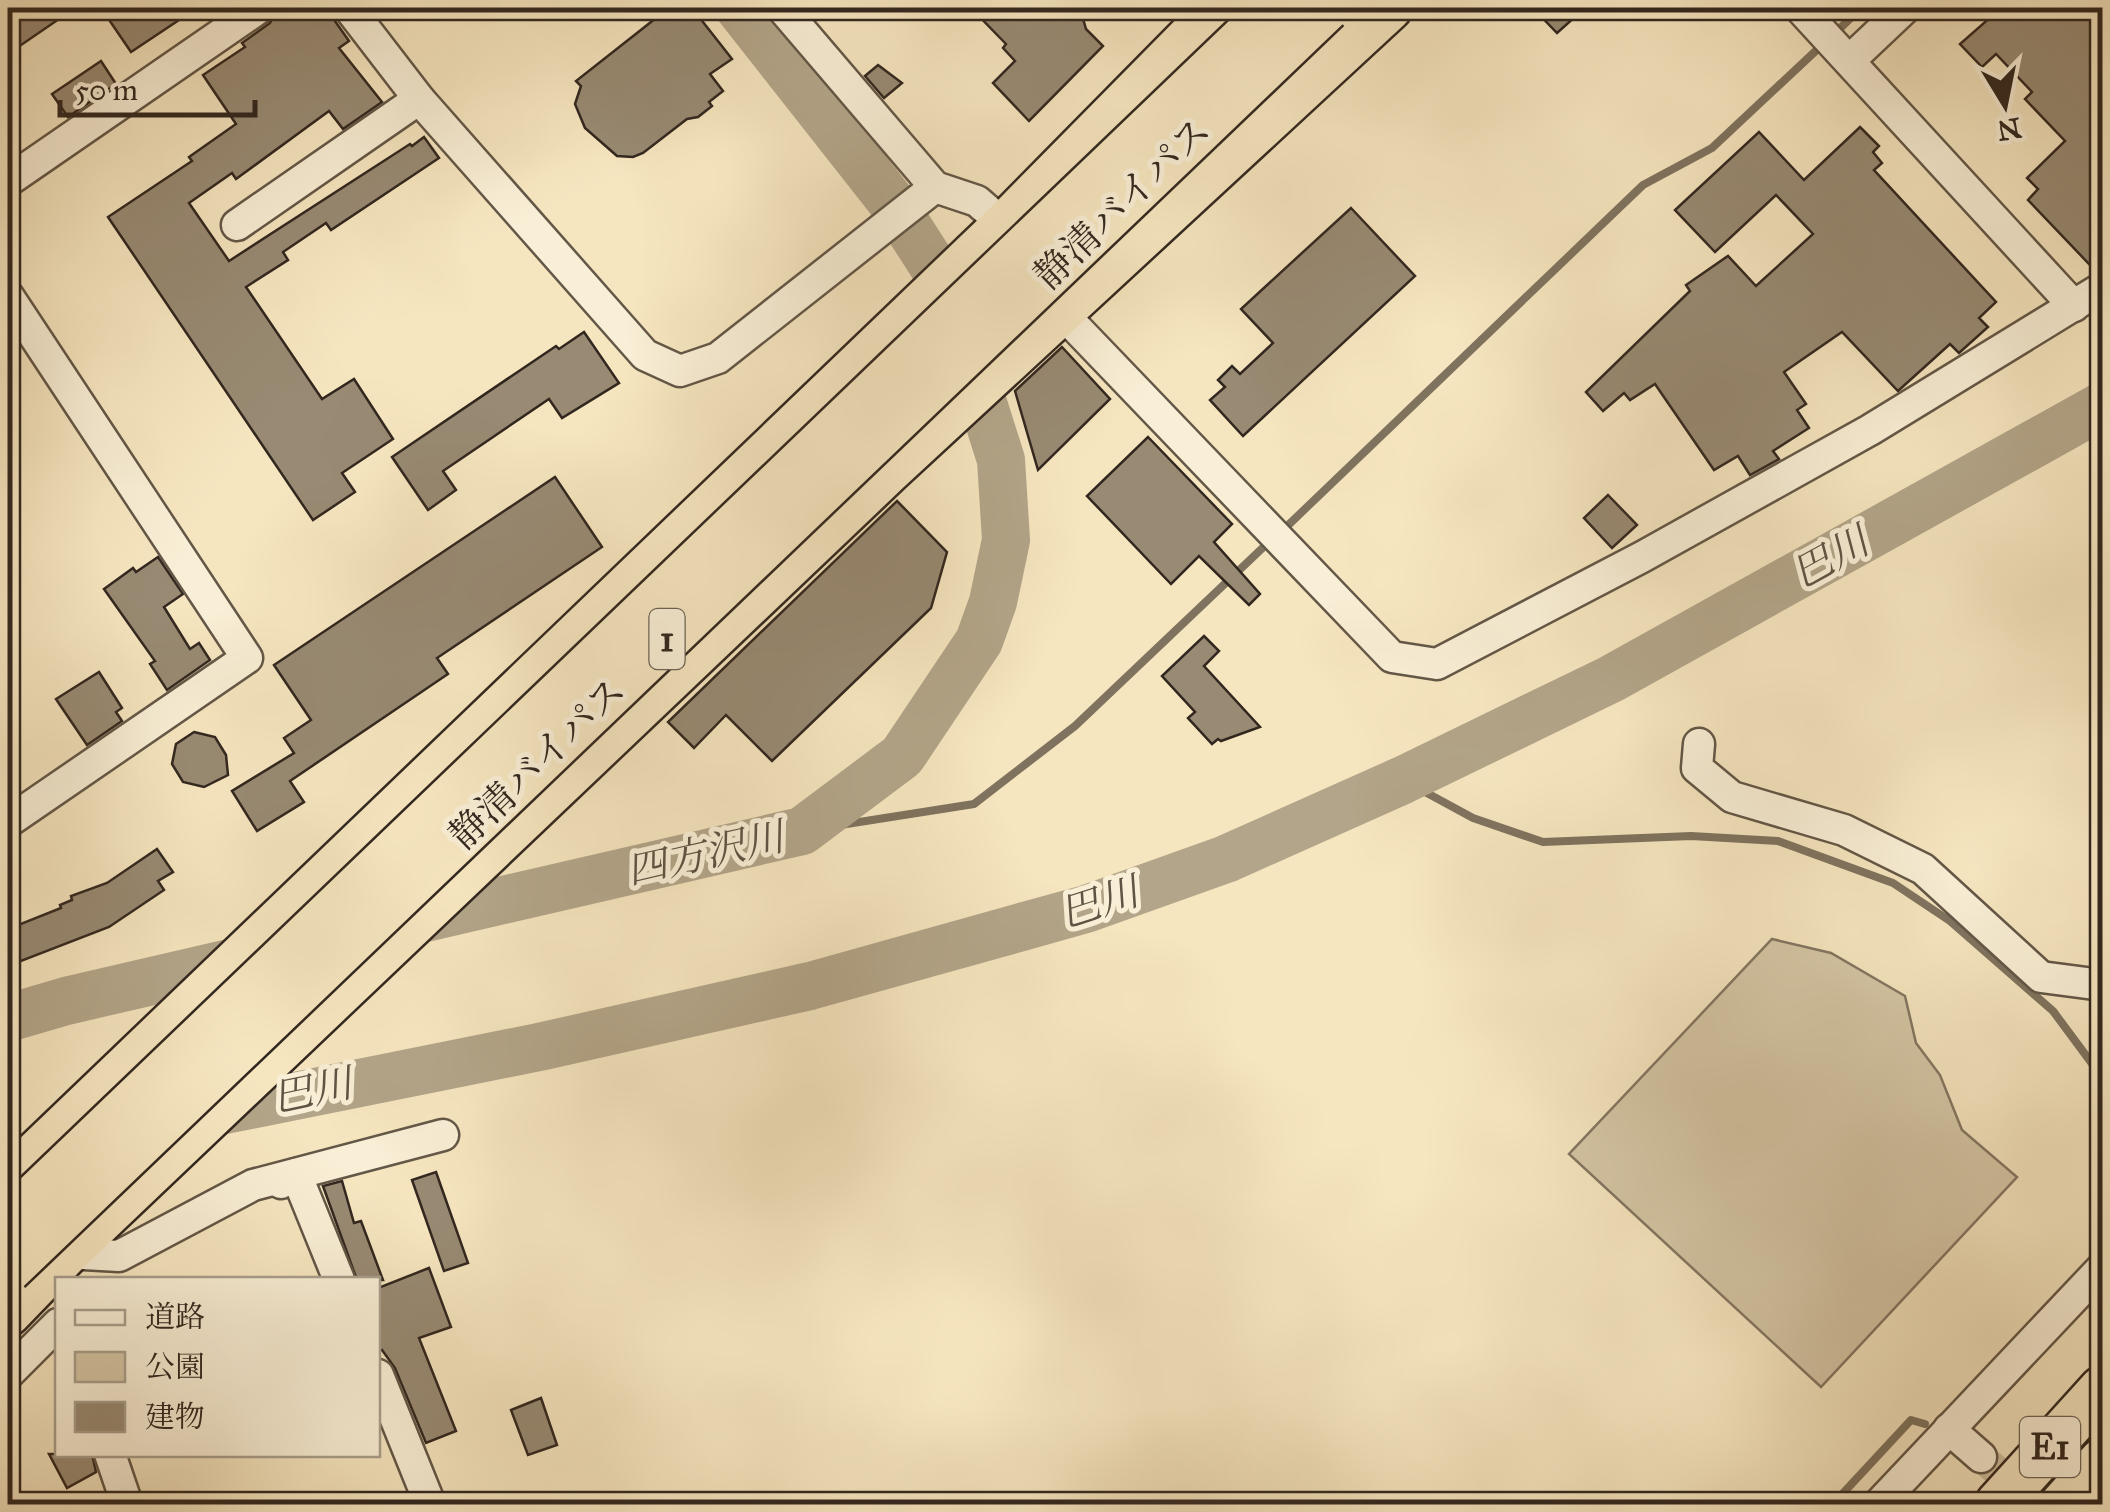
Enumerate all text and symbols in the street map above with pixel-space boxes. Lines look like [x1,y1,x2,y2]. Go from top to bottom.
scale bar [60,55,255,117]
north arrow [1955,55,2055,155]
text: 50 m [75,72,138,108]
street label: 静清バイパス [1024,108,1220,298]
text: N [1994,110,2024,148]
water label: 巴川 [1783,515,1881,598]
road number: 1 [650,609,684,669]
street label: 静清バイパス [439,668,635,858]
water label: 四方沢川 [622,811,792,895]
water label: 巴川 [1054,866,1149,938]
water label: 巴川 [268,1057,360,1123]
legend [55,1277,380,1457]
text: 道路 [145,1299,205,1335]
text: 公園 [145,1349,205,1385]
text: 建物 [145,1399,205,1435]
road number: E1 [2020,1417,2080,1477]

